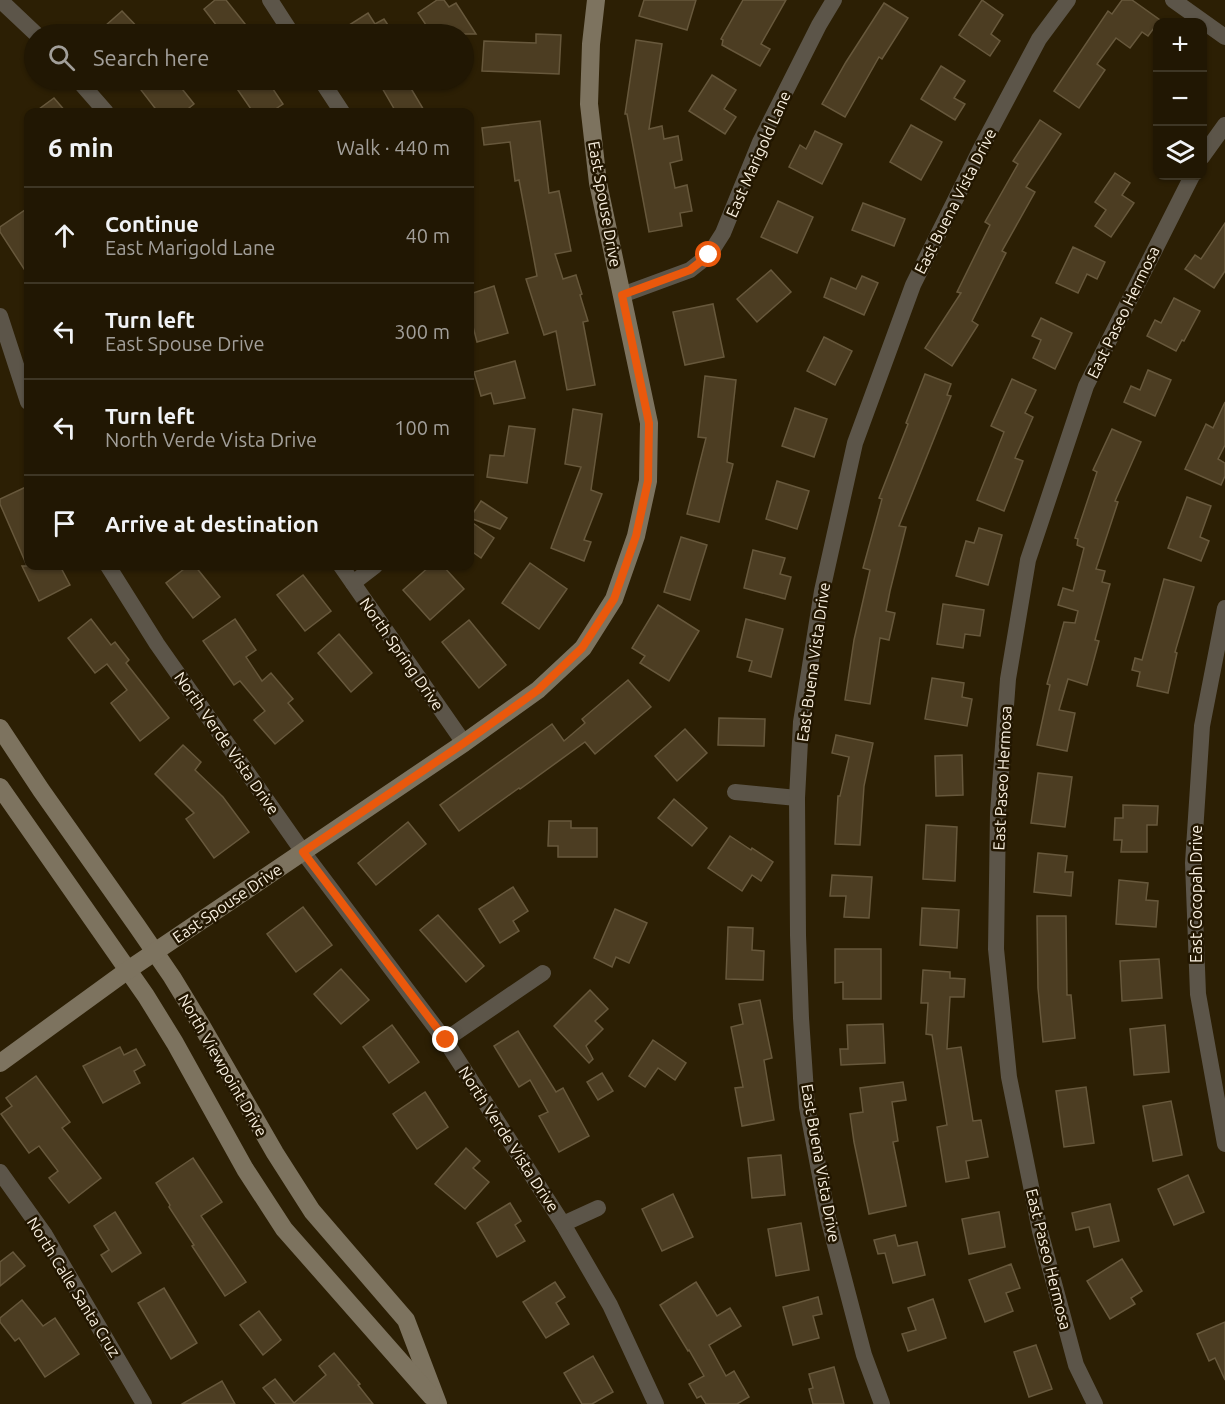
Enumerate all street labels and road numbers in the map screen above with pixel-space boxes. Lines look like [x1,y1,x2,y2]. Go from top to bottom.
street label: East Marigold Lane [722,88,794,220]
street label: East Buena Vista Drive [910,125,1000,277]
street label: East Spouse Drive [585,140,625,268]
street label: East Paseo Hermosa [1083,243,1163,381]
street label: East Buena Vista Drive [793,581,833,743]
street label: North Spring Drive [356,594,448,714]
street label: North Verde Vista Drive [171,668,283,818]
street label: East Paseo Hermosa [989,705,1015,851]
street label: East Cocopah Drive [1187,825,1205,963]
street label: East Spouse Drive [169,860,285,946]
street label: North Viewpoint Drive [175,991,271,1139]
street label: North Verde Vista Drive [455,1063,563,1215]
street label: East Buena Vista Drive [798,1082,844,1244]
street label: East Paseo Hermosa [1023,1187,1075,1331]
street label: North Calle Santa Cruz [24,1214,124,1360]

